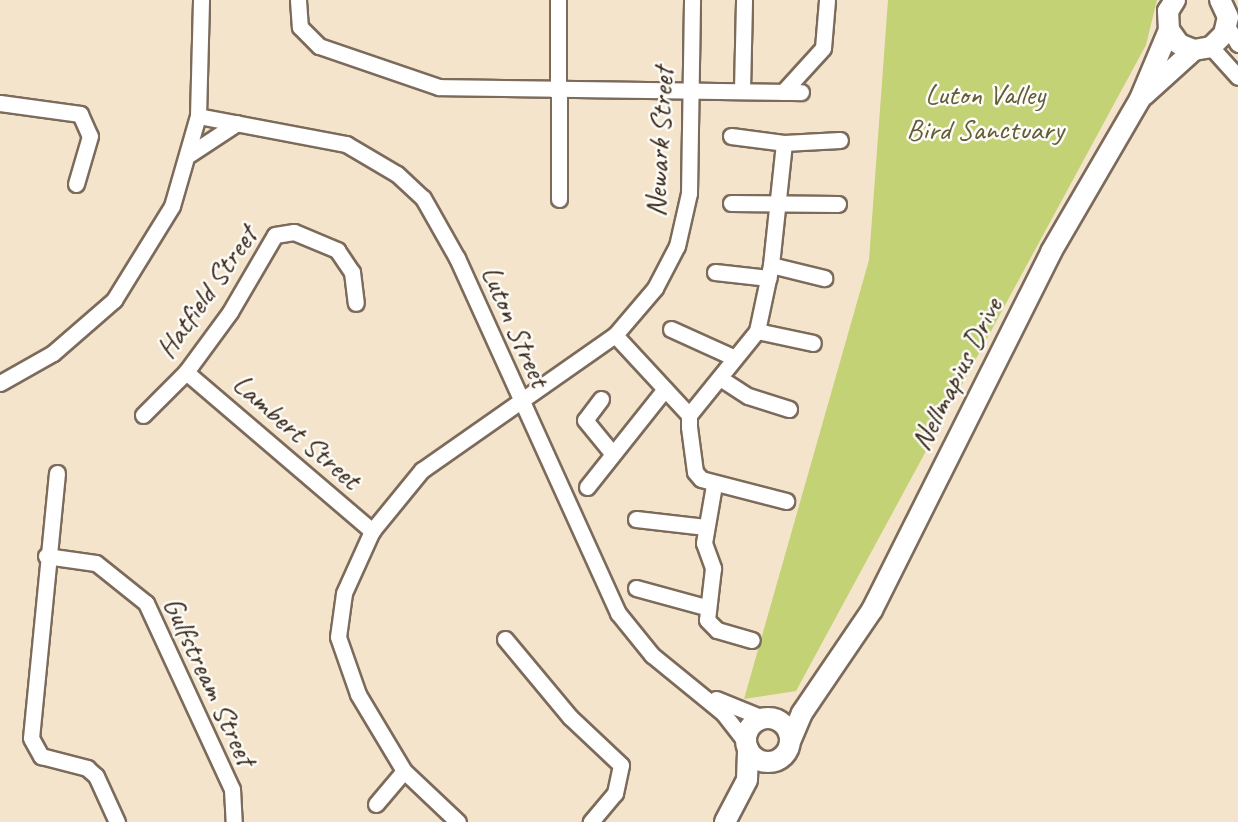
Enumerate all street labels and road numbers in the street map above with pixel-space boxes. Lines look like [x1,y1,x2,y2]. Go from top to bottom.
street label: Newark Street [637,66,681,218]
street label: Hatfield Street [147,219,265,365]
street label: Luton Street [473,260,559,392]
street label: Nellmapius Drive [902,292,1010,456]
street label: Lambert Street [225,365,369,497]
street label: Gulfstream Street [155,591,265,771]

